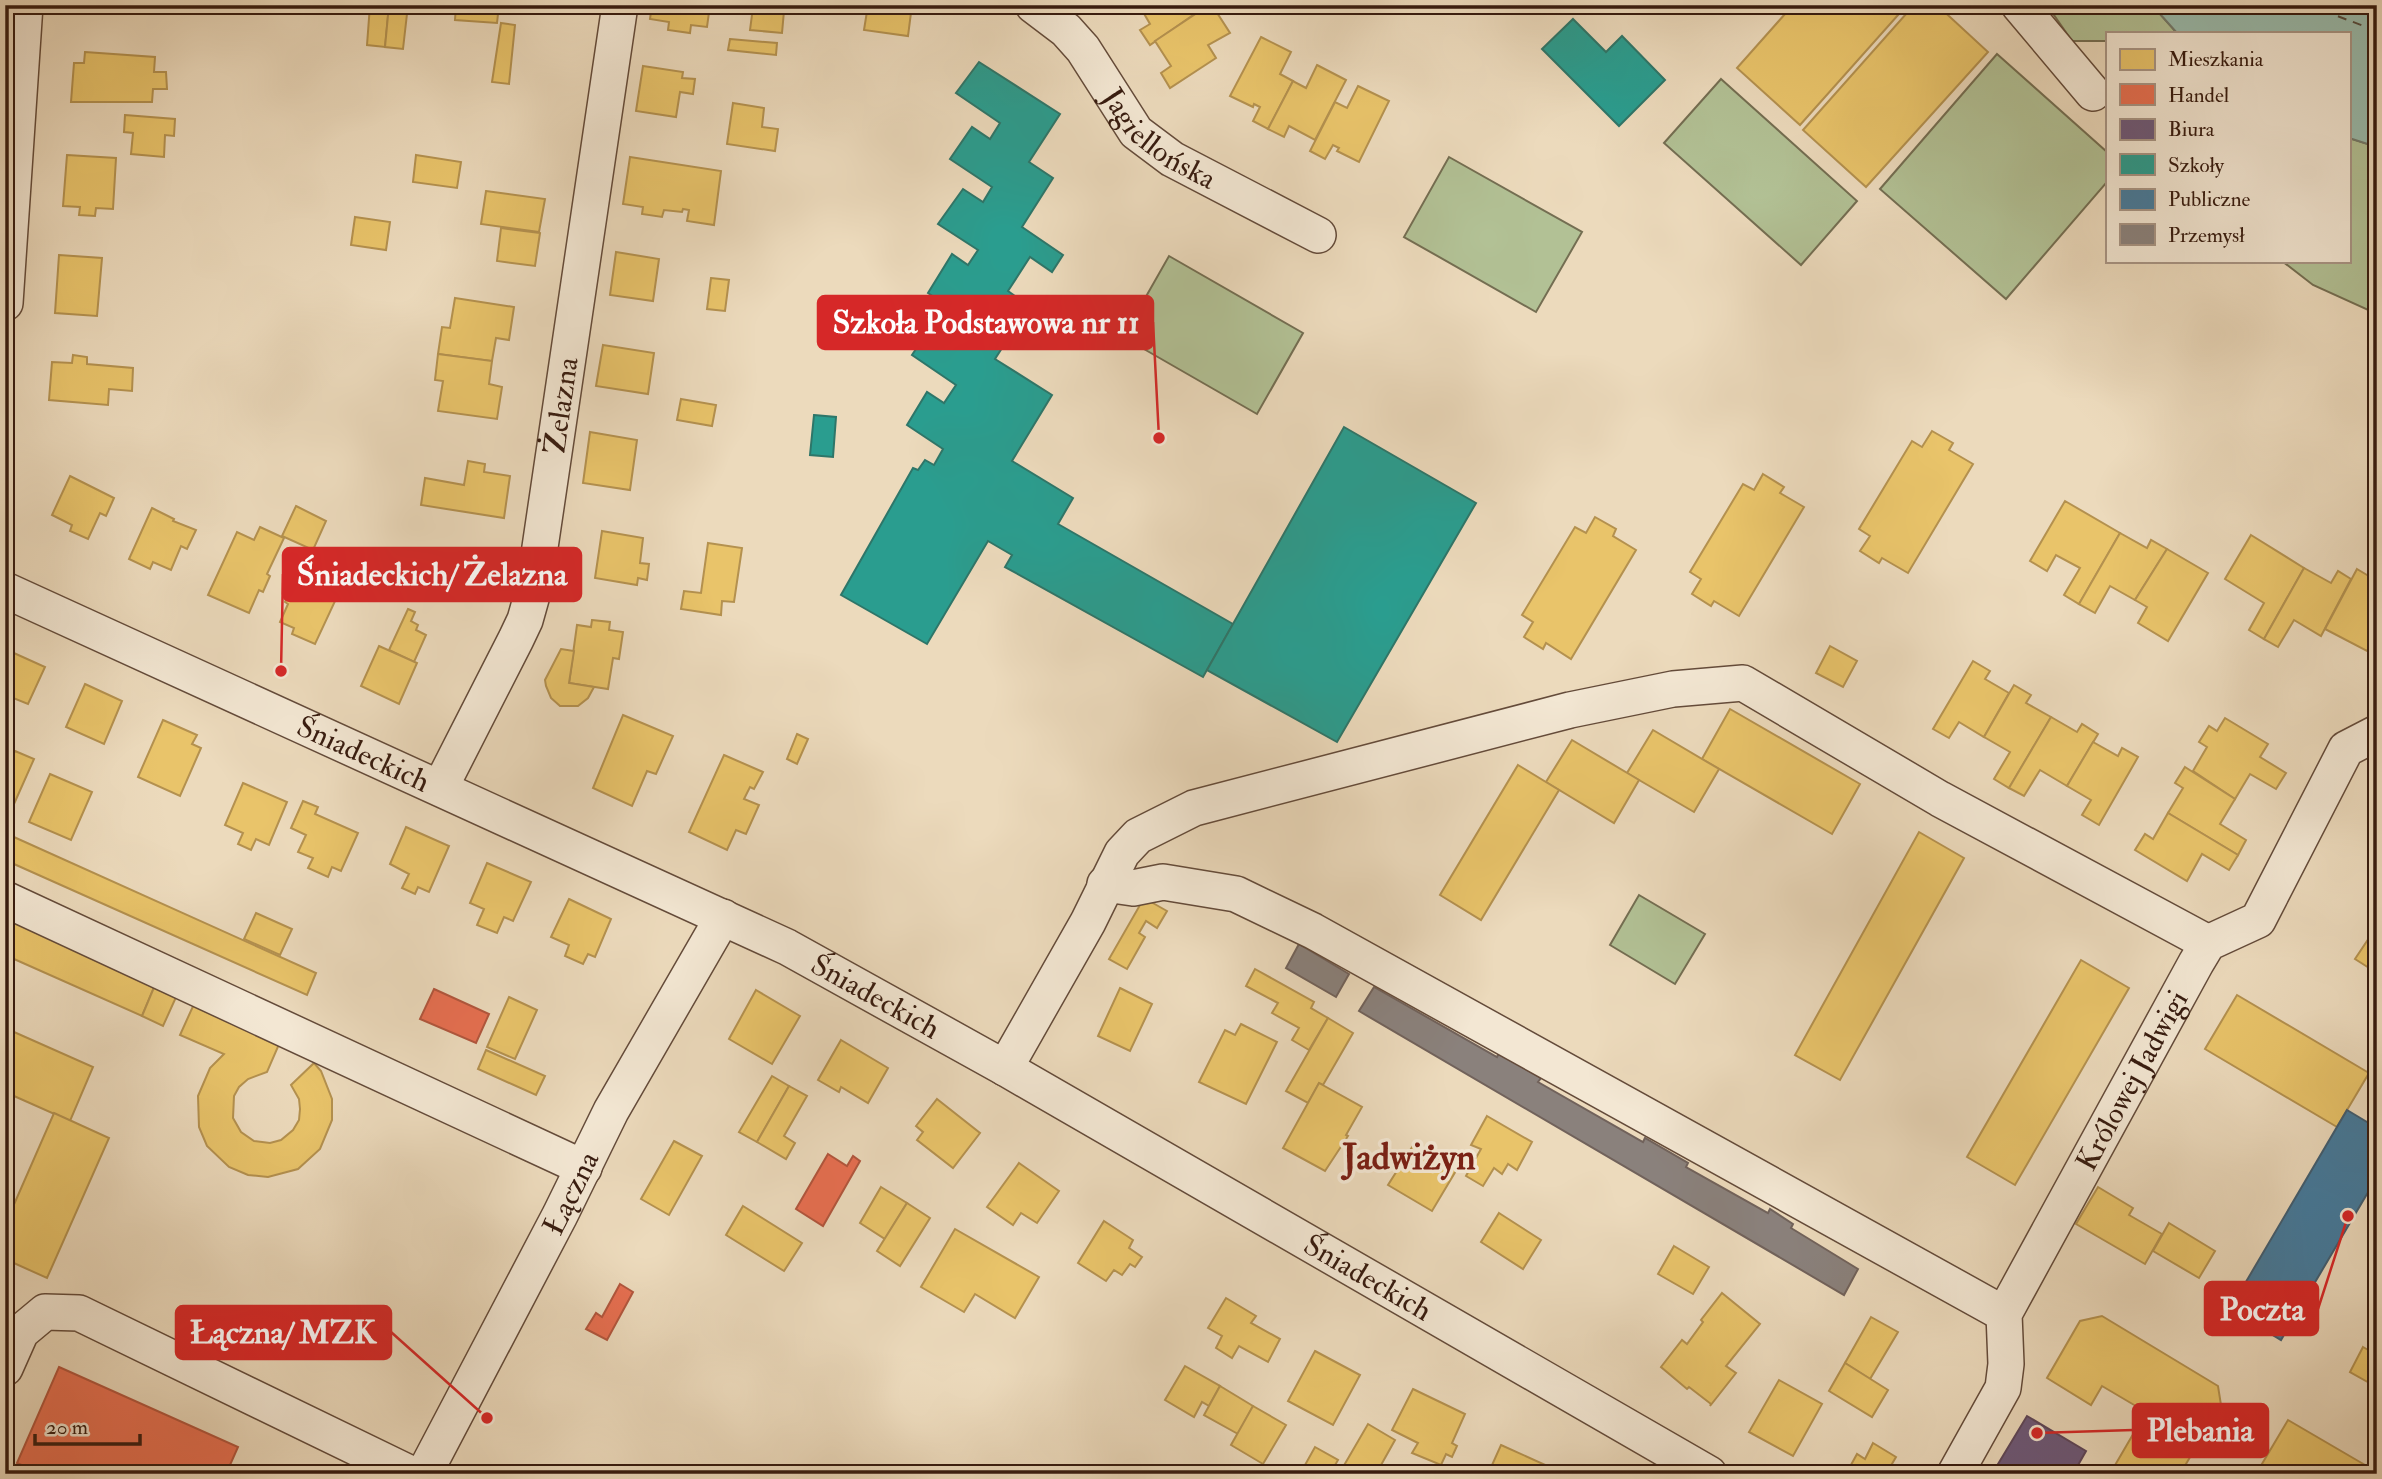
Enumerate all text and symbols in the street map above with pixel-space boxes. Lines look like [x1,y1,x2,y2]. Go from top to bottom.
legend [2106,32,2350,262]
text: Mieszkania [2168,46,2264,73]
street label: Jagiellońska [1093,80,1223,198]
text: Handel [2168,82,2230,109]
text: Biura [2168,116,2215,143]
text: Szkoły [2168,152,2225,179]
text: Publiczne [2168,186,2251,213]
text: Przemysł [2168,222,2245,249]
callout: Szkoła Podstawowa nr 11 [818,296,1153,349]
text: Szkoła Podstawowa nr 11 [833,303,1139,343]
street label: Żelazna [536,354,587,456]
callout: Śniadeckich/ Żelazna [283,548,581,601]
text: Śniadeckich/ Żelazna [297,554,568,595]
street label: Śniadeckich [291,708,436,800]
street label: Śniadeckich [804,946,947,1047]
street label: Królowej Jadwigi [2068,984,2196,1177]
district label: Jadwiżyn [1340,1134,1476,1181]
street label: Łączna [535,1145,608,1241]
street label: Śniadeckich [1297,1226,1439,1329]
callout: Poczta [2205,1282,2318,1335]
text: Poczta [2219,1290,2305,1330]
callout: Łączna/ MZK [176,1306,391,1359]
text: Łączna/ MZK [190,1313,378,1353]
scale bar [35,1402,140,1446]
callout: Plebania [2133,1404,2268,1457]
text: Plebania [2146,1411,2254,1451]
text: 20 m [46,1414,88,1441]

